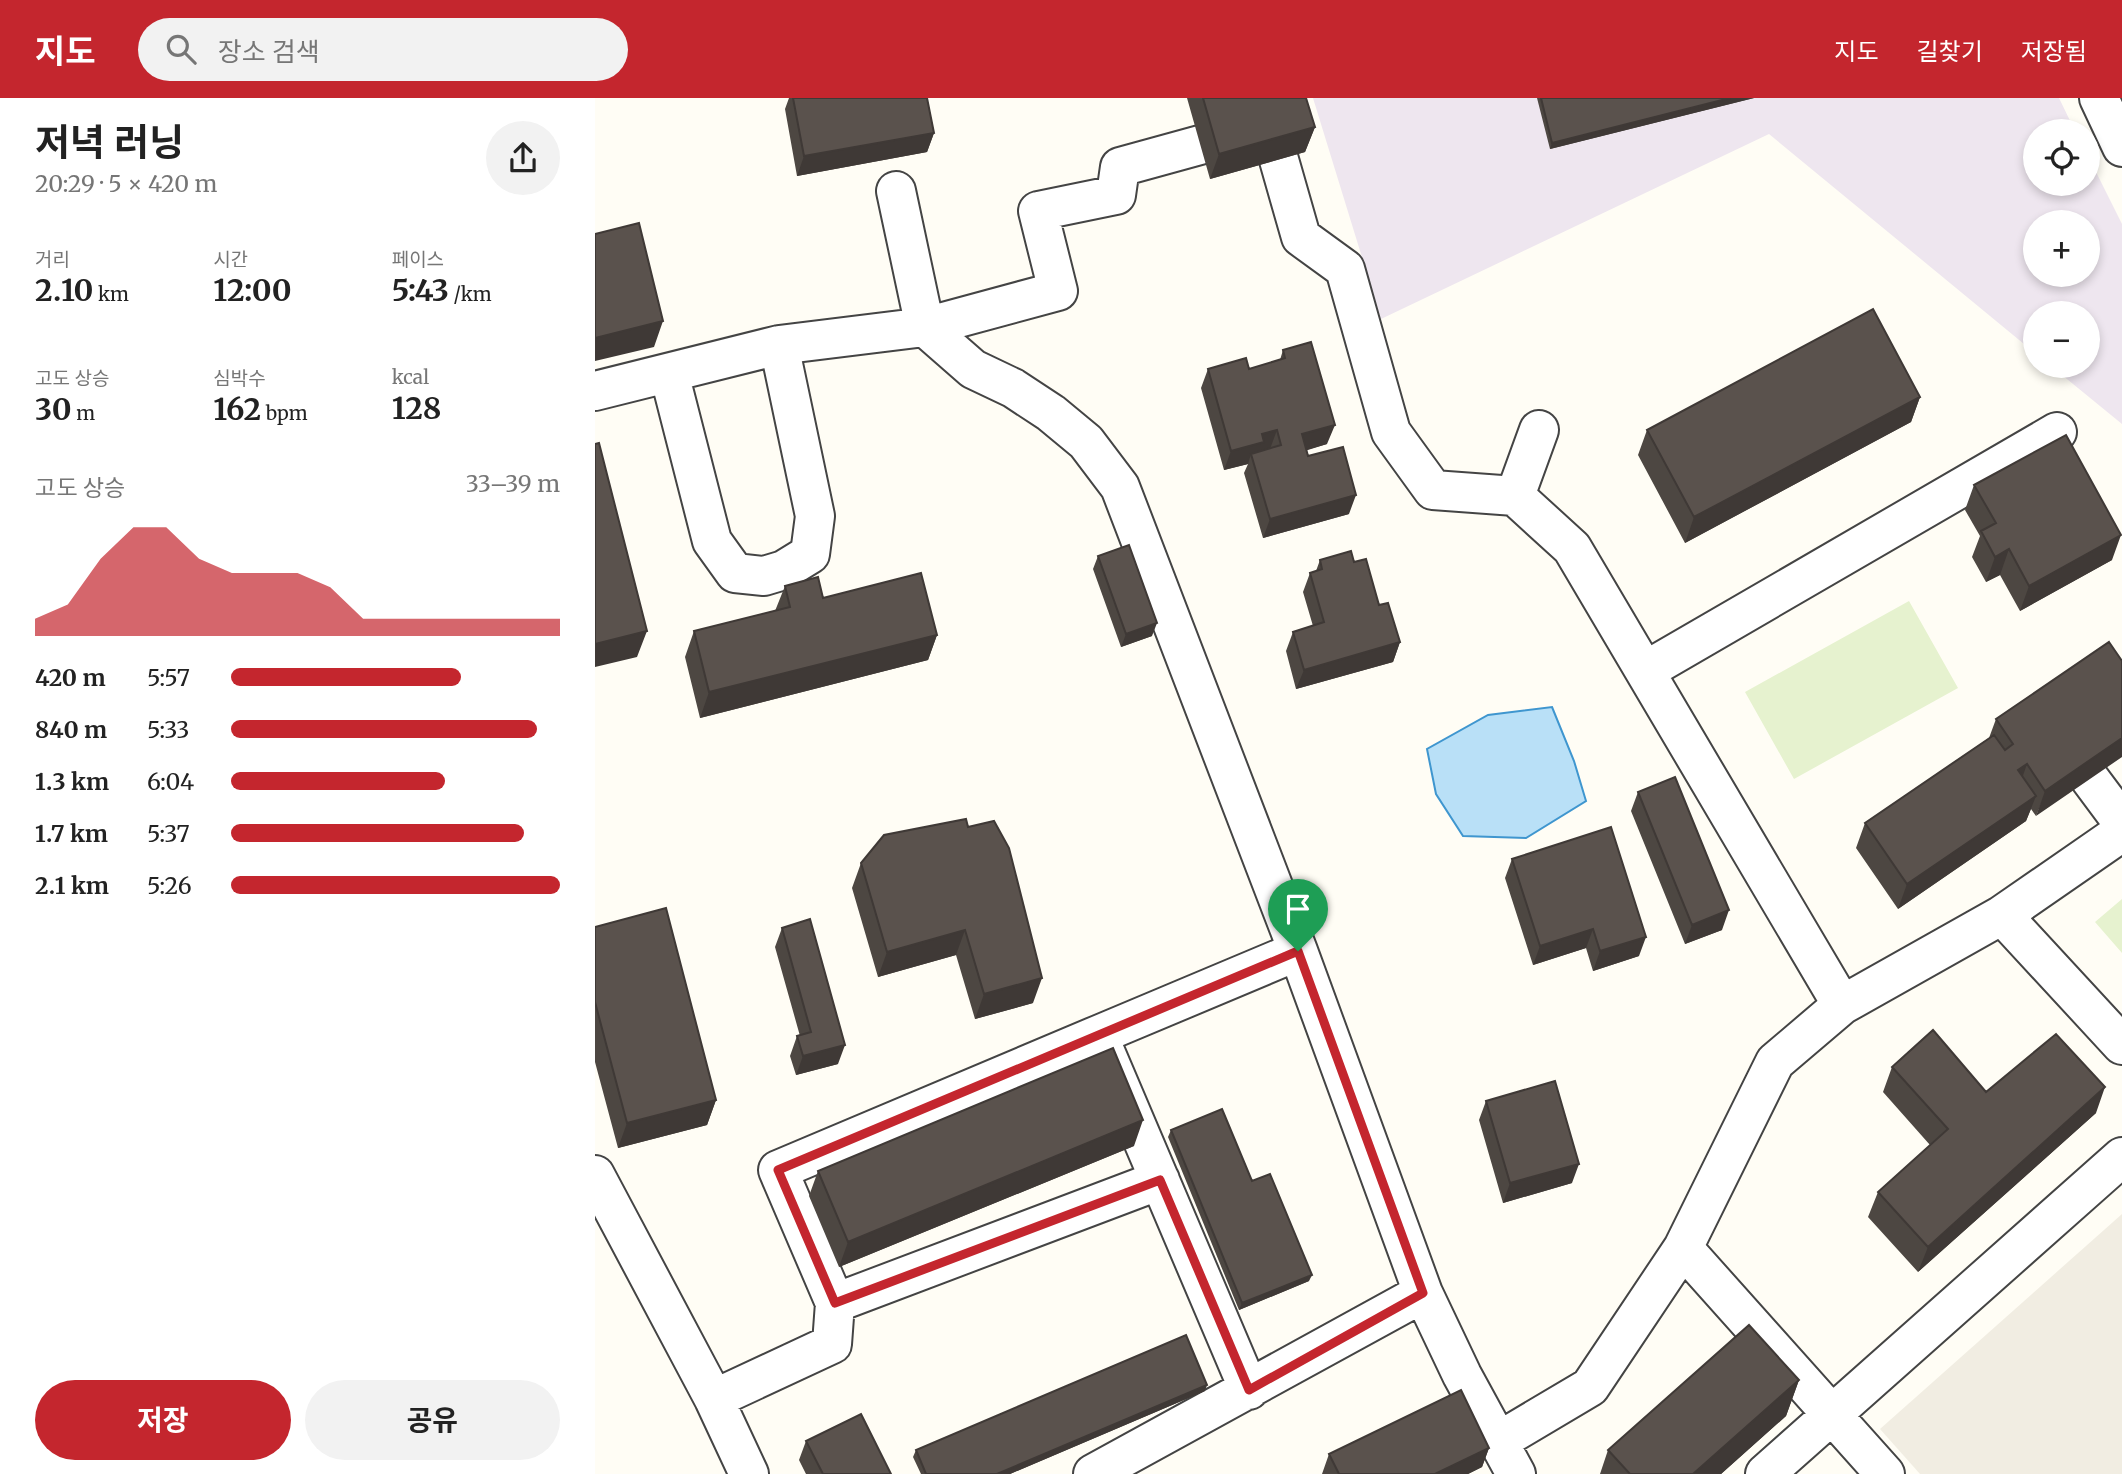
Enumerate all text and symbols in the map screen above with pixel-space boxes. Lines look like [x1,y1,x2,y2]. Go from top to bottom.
search box [138,18,628,81]
icon: search [162,30,200,68]
text: 지도 [35,31,96,72]
text: 장소 검색 [218,35,320,68]
text: 지도 [1834,36,1879,67]
text: 길찾기 [1917,36,1983,67]
text: 저장됨 [2021,36,2087,67]
text: 저녁 러닝 [35,119,184,166]
map controls [2023,119,2100,378]
button: locate [2023,119,2100,196]
button: share [486,121,560,195]
text: 20:29 · 5 × 420 m [35,169,217,198]
button: + [2023,210,2100,287]
text: 거리 [35,247,70,271]
text: 시간 [213,247,248,271]
text: 페이스 [392,247,444,271]
text: 2.10 [35,271,93,309]
text: 12:00 [213,271,292,309]
text: 5:43 [392,271,449,309]
text: km [93,282,129,306]
text: /km [449,282,492,306]
button: − [2023,301,2100,378]
text: kcal [392,365,429,389]
text: 고도 상승 [35,366,109,390]
text: 심박수 [213,366,266,390]
text: 128 [392,389,441,427]
text: 30 [35,390,72,428]
text: 162 [213,390,261,428]
text: m [72,401,95,425]
text: bpm [261,401,308,425]
text: 33–39 m [466,469,560,498]
text: 고도 상승 [35,473,125,502]
text: 420 m [35,663,106,692]
text: 5:57 [147,663,190,692]
text: 840 m [35,715,107,744]
text: 5:33 [147,715,189,744]
text: 1.3 km [35,767,109,796]
text: 6:04 [147,767,194,796]
text: 1.7 km [35,819,108,848]
text: 5:37 [147,819,190,848]
text: 2.1 km [35,871,109,900]
text: 5:26 [147,871,192,900]
pin [1268,879,1328,951]
icon: arrive [1279,890,1317,928]
button: 저장 [35,1380,291,1460]
button: 공유 [305,1380,560,1460]

